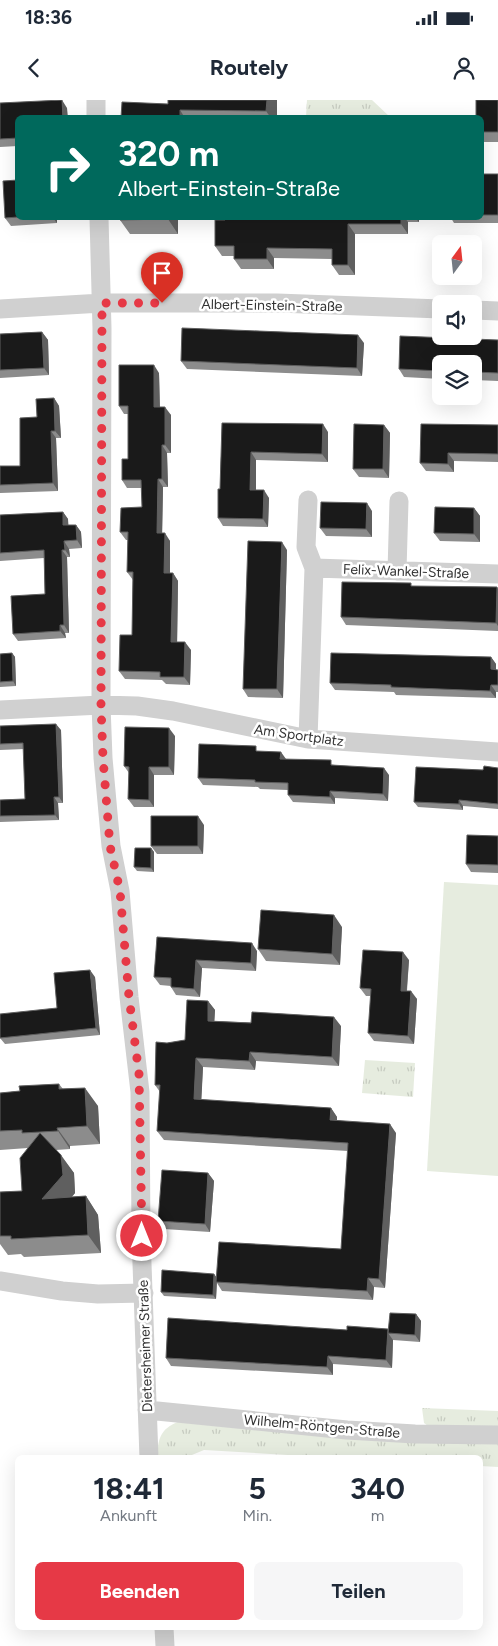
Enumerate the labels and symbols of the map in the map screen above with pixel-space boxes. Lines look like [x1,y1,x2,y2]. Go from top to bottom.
north arrow [432,235,482,285]
pin [141,252,183,303]
street label: Albert-Einstein-Straße [201,296,343,315]
street label: Felix-Wankel-Straße [343,561,470,582]
street label: Am Sportplatz [253,721,345,750]
position arrow [115,1209,167,1261]
street label: Dietersheimer Straße [135,1279,156,1412]
street label: Wilhelm-Röntgen-Straße [243,1411,401,1442]

